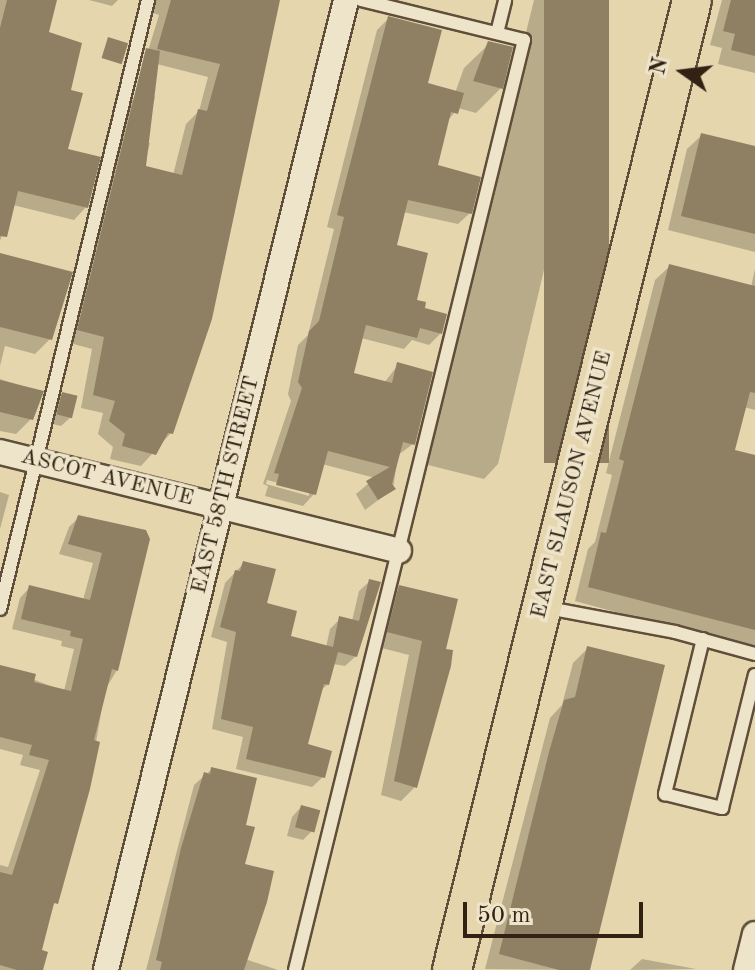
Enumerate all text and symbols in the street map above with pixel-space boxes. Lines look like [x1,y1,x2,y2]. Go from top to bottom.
north arrow [643,32,723,112]
text: N [647,55,672,77]
street label: EAST SLAUSON AVENUE [526,348,618,622]
street label: EAST 58TH STREET [186,373,266,597]
street label: ASCOT AVENUE [18,444,196,512]
scale bar [467,886,647,936]
text: 50 m [477,904,531,928]

